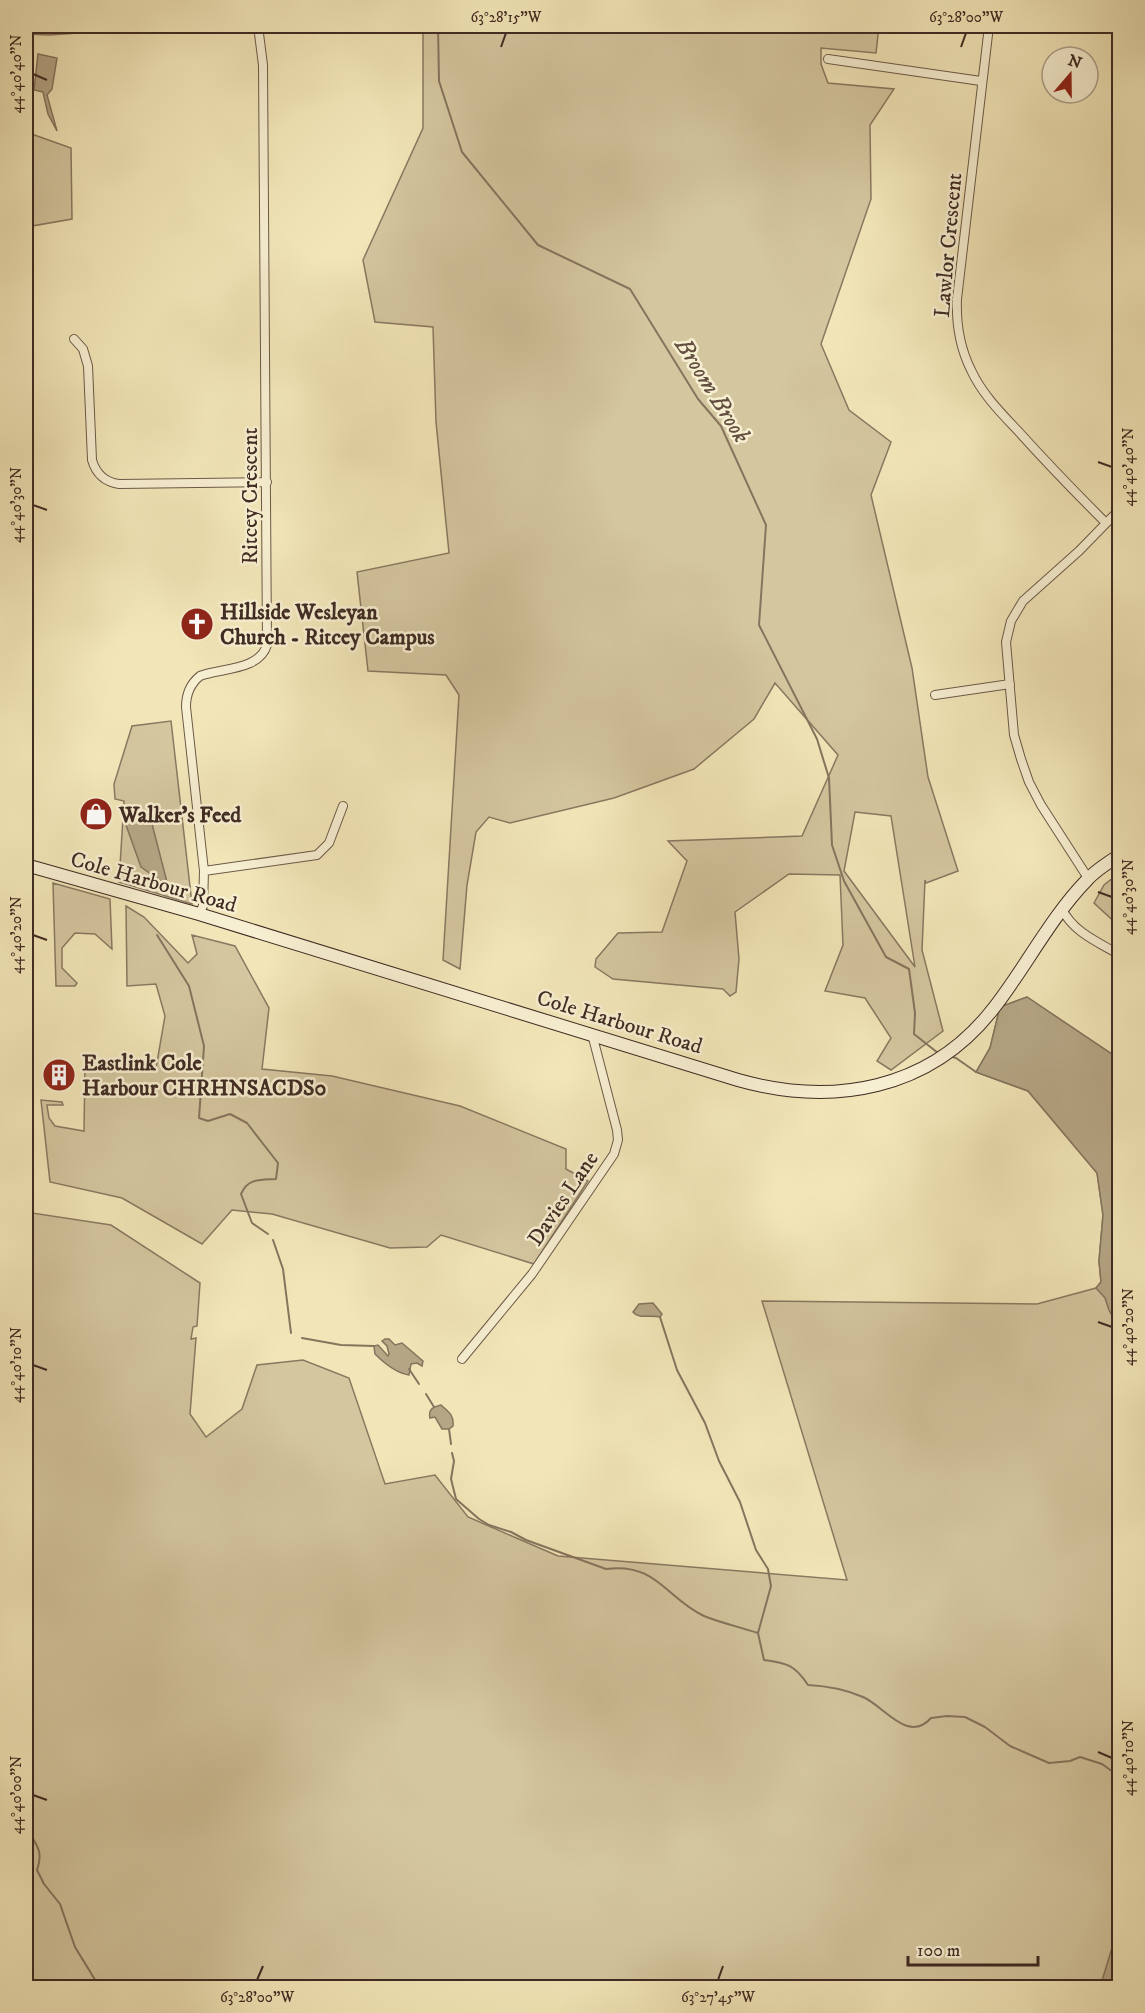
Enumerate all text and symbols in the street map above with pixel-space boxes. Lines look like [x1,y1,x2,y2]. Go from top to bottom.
text: 63°28'15"W [471,8,542,27]
text: 63°28'00"W [929,8,1003,27]
text: 44°40'40"N [7,34,26,114]
north arrow [1040,45,1100,105]
text: N [1065,50,1084,73]
street label: Lawlor Crescent [929,172,968,319]
water label: Broom Brook [667,331,756,449]
street label: Ritcey Crescent [237,427,264,565]
text: 44°40'40"N [1119,427,1138,507]
text: 44°40'30"N [7,467,26,543]
place label: Hillside Wesleyan Church - Ritcey Campus [220,599,435,651]
church icon: Hillside Wesleyan Church - Ritcey Campus [179,606,215,642]
shop icon: Walker's Feed [78,796,114,832]
place label: Walker's Feed [118,802,242,829]
street label: Cole Harbour Road [67,846,240,919]
text: 44°40'30"N [1119,859,1138,935]
text: 44°40'20"N [7,896,26,974]
street label: Cole Harbour Road [534,984,706,1060]
place label: Eastlink Cole Harbour CHRHNSACDS0 [82,1050,327,1102]
building icon: Eastlink Cole Harbour CHRHNSACDS0 [41,1057,77,1093]
street label: Davies Lane [522,1147,605,1251]
text: 44°40'20"N [1119,1288,1138,1366]
text: 44°40'10"N [7,1327,26,1403]
text: 44°40'10"N [1119,1720,1138,1796]
text: 44°40'00"N [7,1756,26,1834]
scale bar [908,1929,1038,1967]
text: 100 m [917,1940,960,1962]
text: 63°28'00"W [220,1988,294,2007]
text: 63°27'45"W [681,1988,755,2007]

